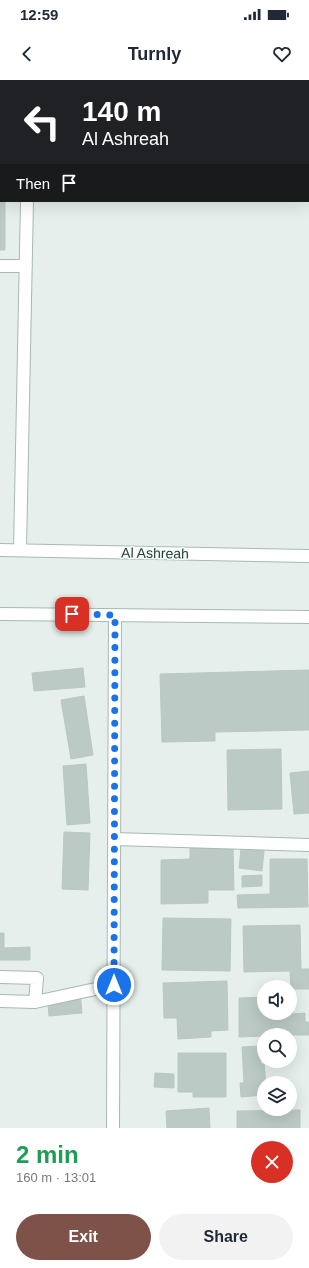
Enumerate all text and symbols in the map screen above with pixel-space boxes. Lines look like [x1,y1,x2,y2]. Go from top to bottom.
text: 12:59 [20,6,58,23]
icon: back [16,43,38,65]
icon: heart [271,43,293,65]
text: Turnly [128,44,181,64]
icon: left [16,96,68,148]
text: 140 m [82,96,161,127]
text: Al Ashreah [82,129,169,149]
icon: arrive [58,172,80,194]
text: Then [16,175,50,192]
street label: Al Ashreah [121,544,189,562]
pin [55,597,89,631]
icon: arrive [61,603,83,625]
position arrow [93,964,135,1006]
map controls [257,980,297,1116]
button: sound [257,980,297,1020]
button: search [257,1028,297,1068]
button: layers [257,1076,297,1116]
text: 2 min [16,1141,79,1168]
button: close [251,1141,293,1183]
text: 160 m · 13:01 [16,1170,96,1185]
button: Exit [16,1214,151,1260]
button: Share [159,1214,293,1260]

